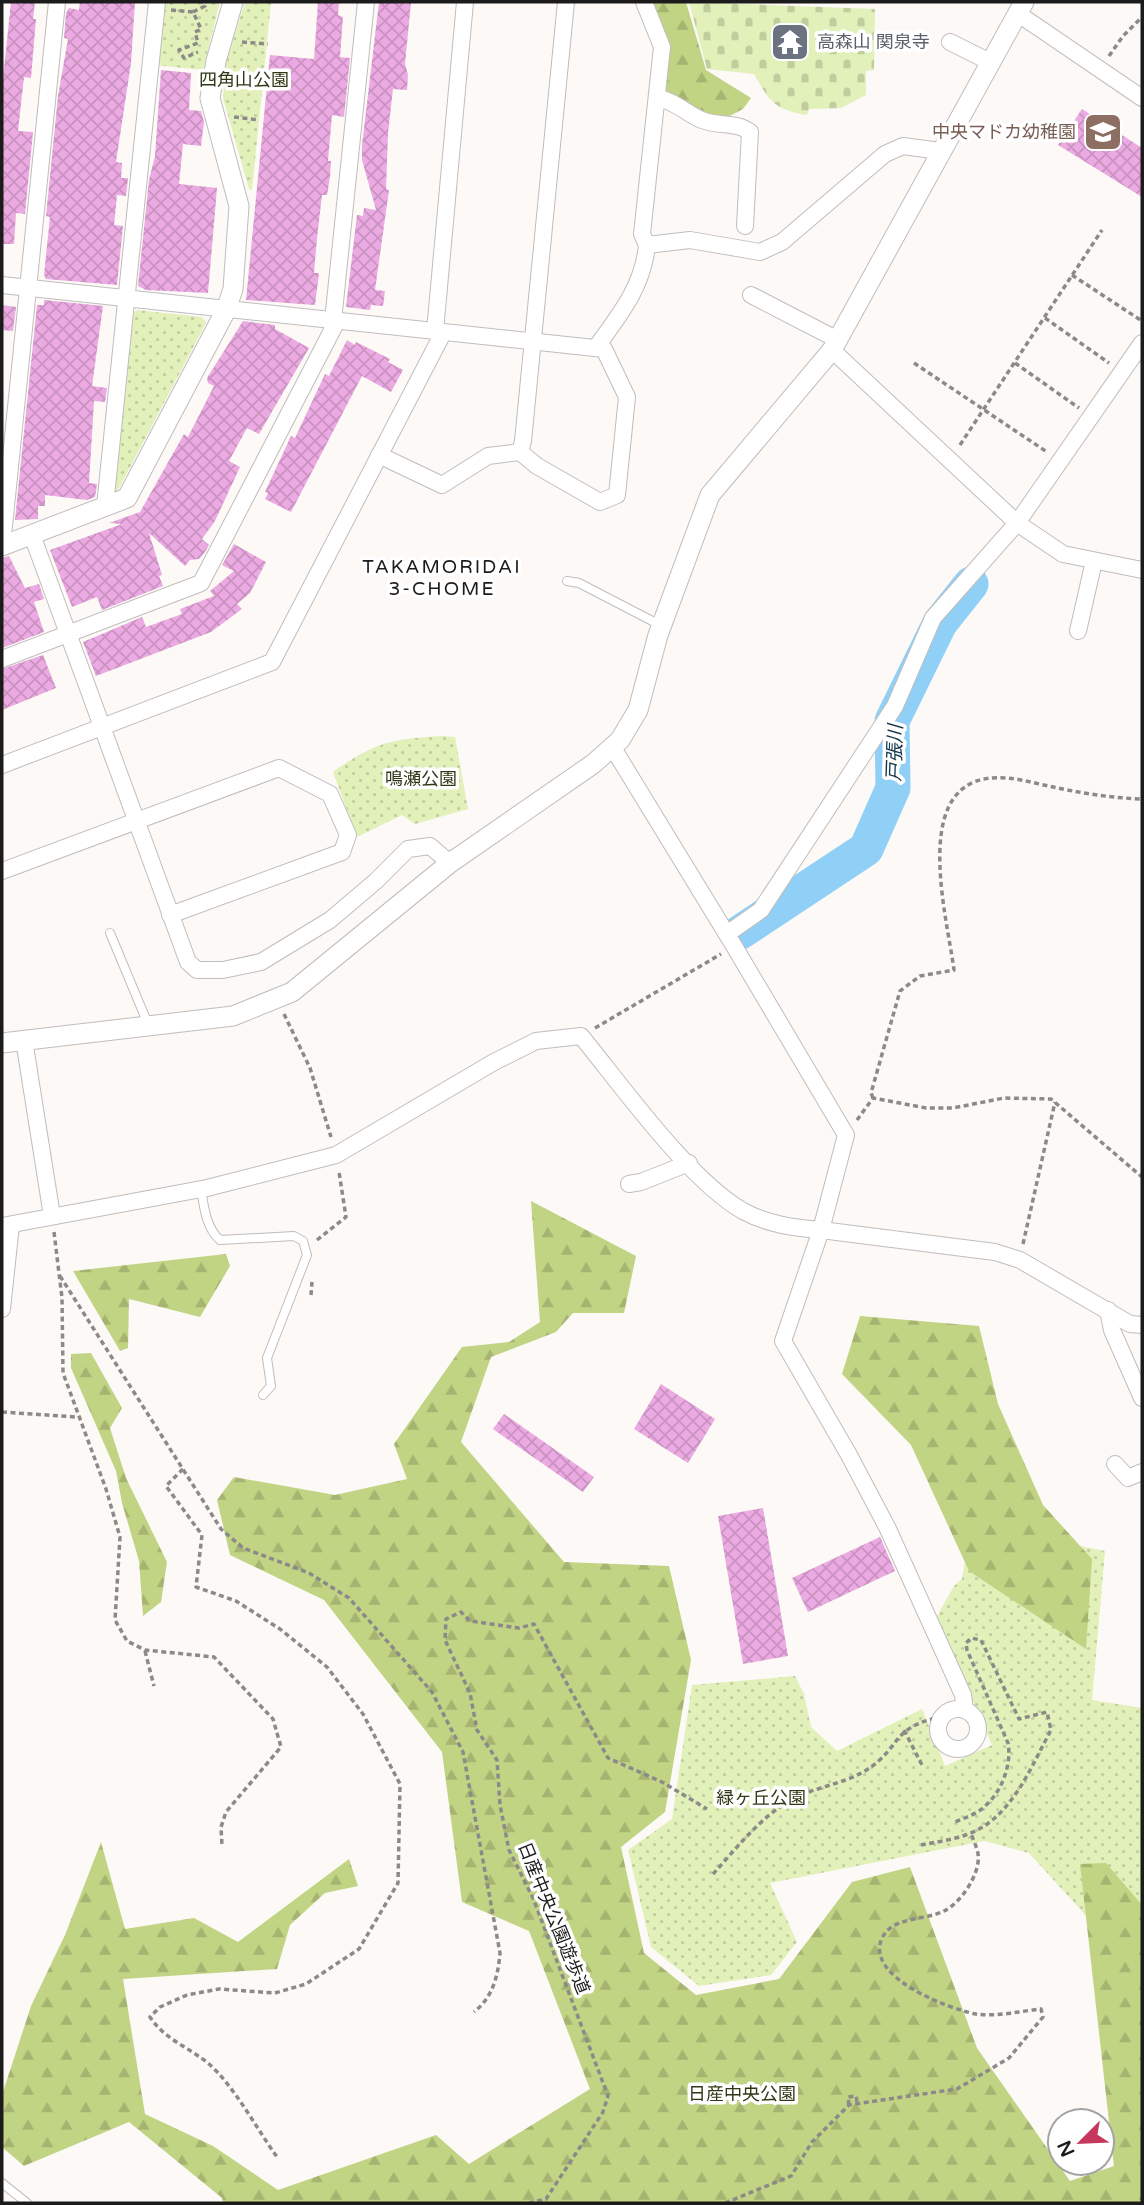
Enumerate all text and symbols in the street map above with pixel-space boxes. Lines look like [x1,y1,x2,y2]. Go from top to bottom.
temple icon: 高森山 関泉寺 [769,21,811,63]
place label: 高森山 関泉寺 [817,31,930,53]
park label: 四角山公園 [199,69,289,91]
school or university icon: 中央マドカ幼稚園 [1082,111,1124,153]
place label: 中央マドカ幼稚園 [932,121,1076,143]
district label: TAKAMORIDAI 3-CHOME [362,556,522,600]
water label: 戸張川 [883,722,907,782]
park label: 鳴瀬公園 [385,768,457,790]
park label: 緑ヶ丘公園 [716,1787,806,1809]
street label: 日産中央公園遊歩道 [513,1839,595,1997]
park label: 日産中央公園 [688,2083,796,2105]
north arrow [1046,2107,1116,2177]
text: N [1053,2137,1080,2160]

